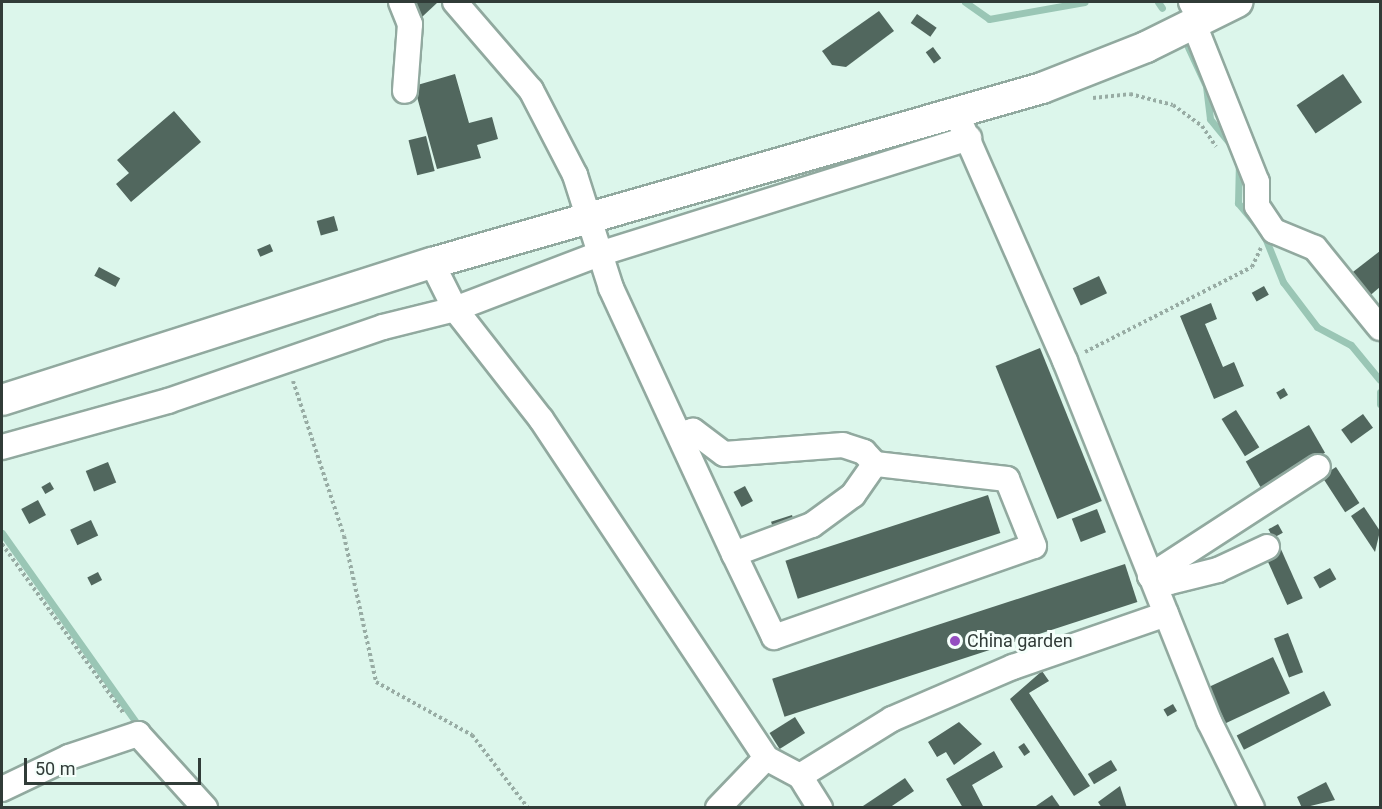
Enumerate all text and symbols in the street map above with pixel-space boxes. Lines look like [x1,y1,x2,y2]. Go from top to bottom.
place label: China garden [967,630,1073,652]
marker: China garden [948,634,962,648]
scale bar [27,746,204,784]
text: 50 m [35,758,75,779]

